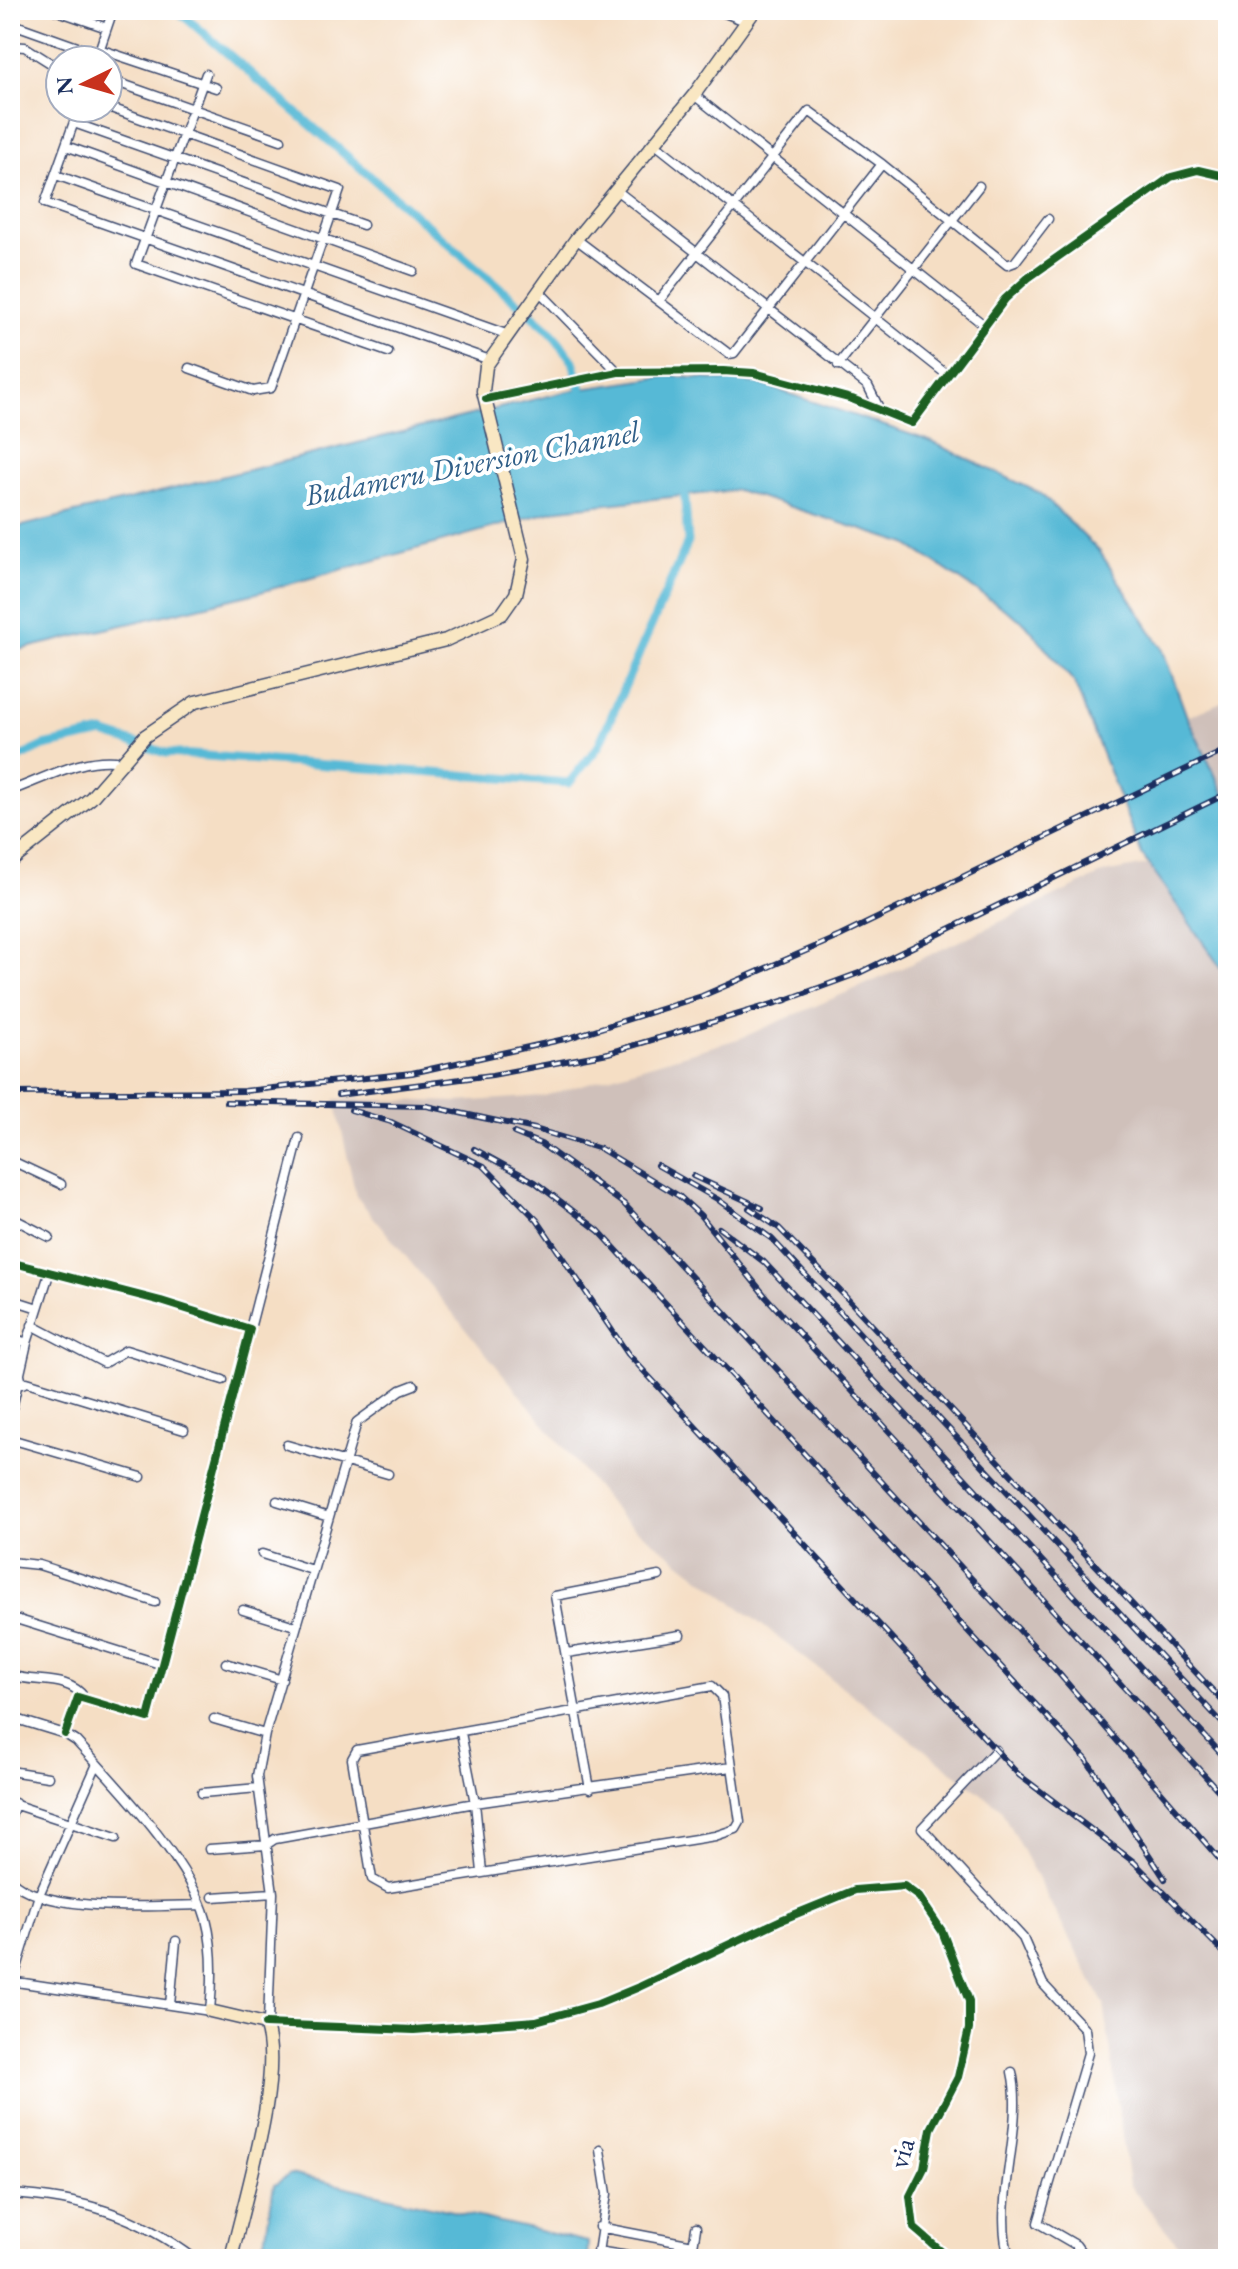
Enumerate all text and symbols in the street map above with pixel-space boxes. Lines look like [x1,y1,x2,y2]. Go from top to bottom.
north arrow [44,44,124,124]
text: N [49,75,80,96]
water label: Budameru Diversion Channel [301,411,644,515]
street label: via [880,2133,923,2173]

